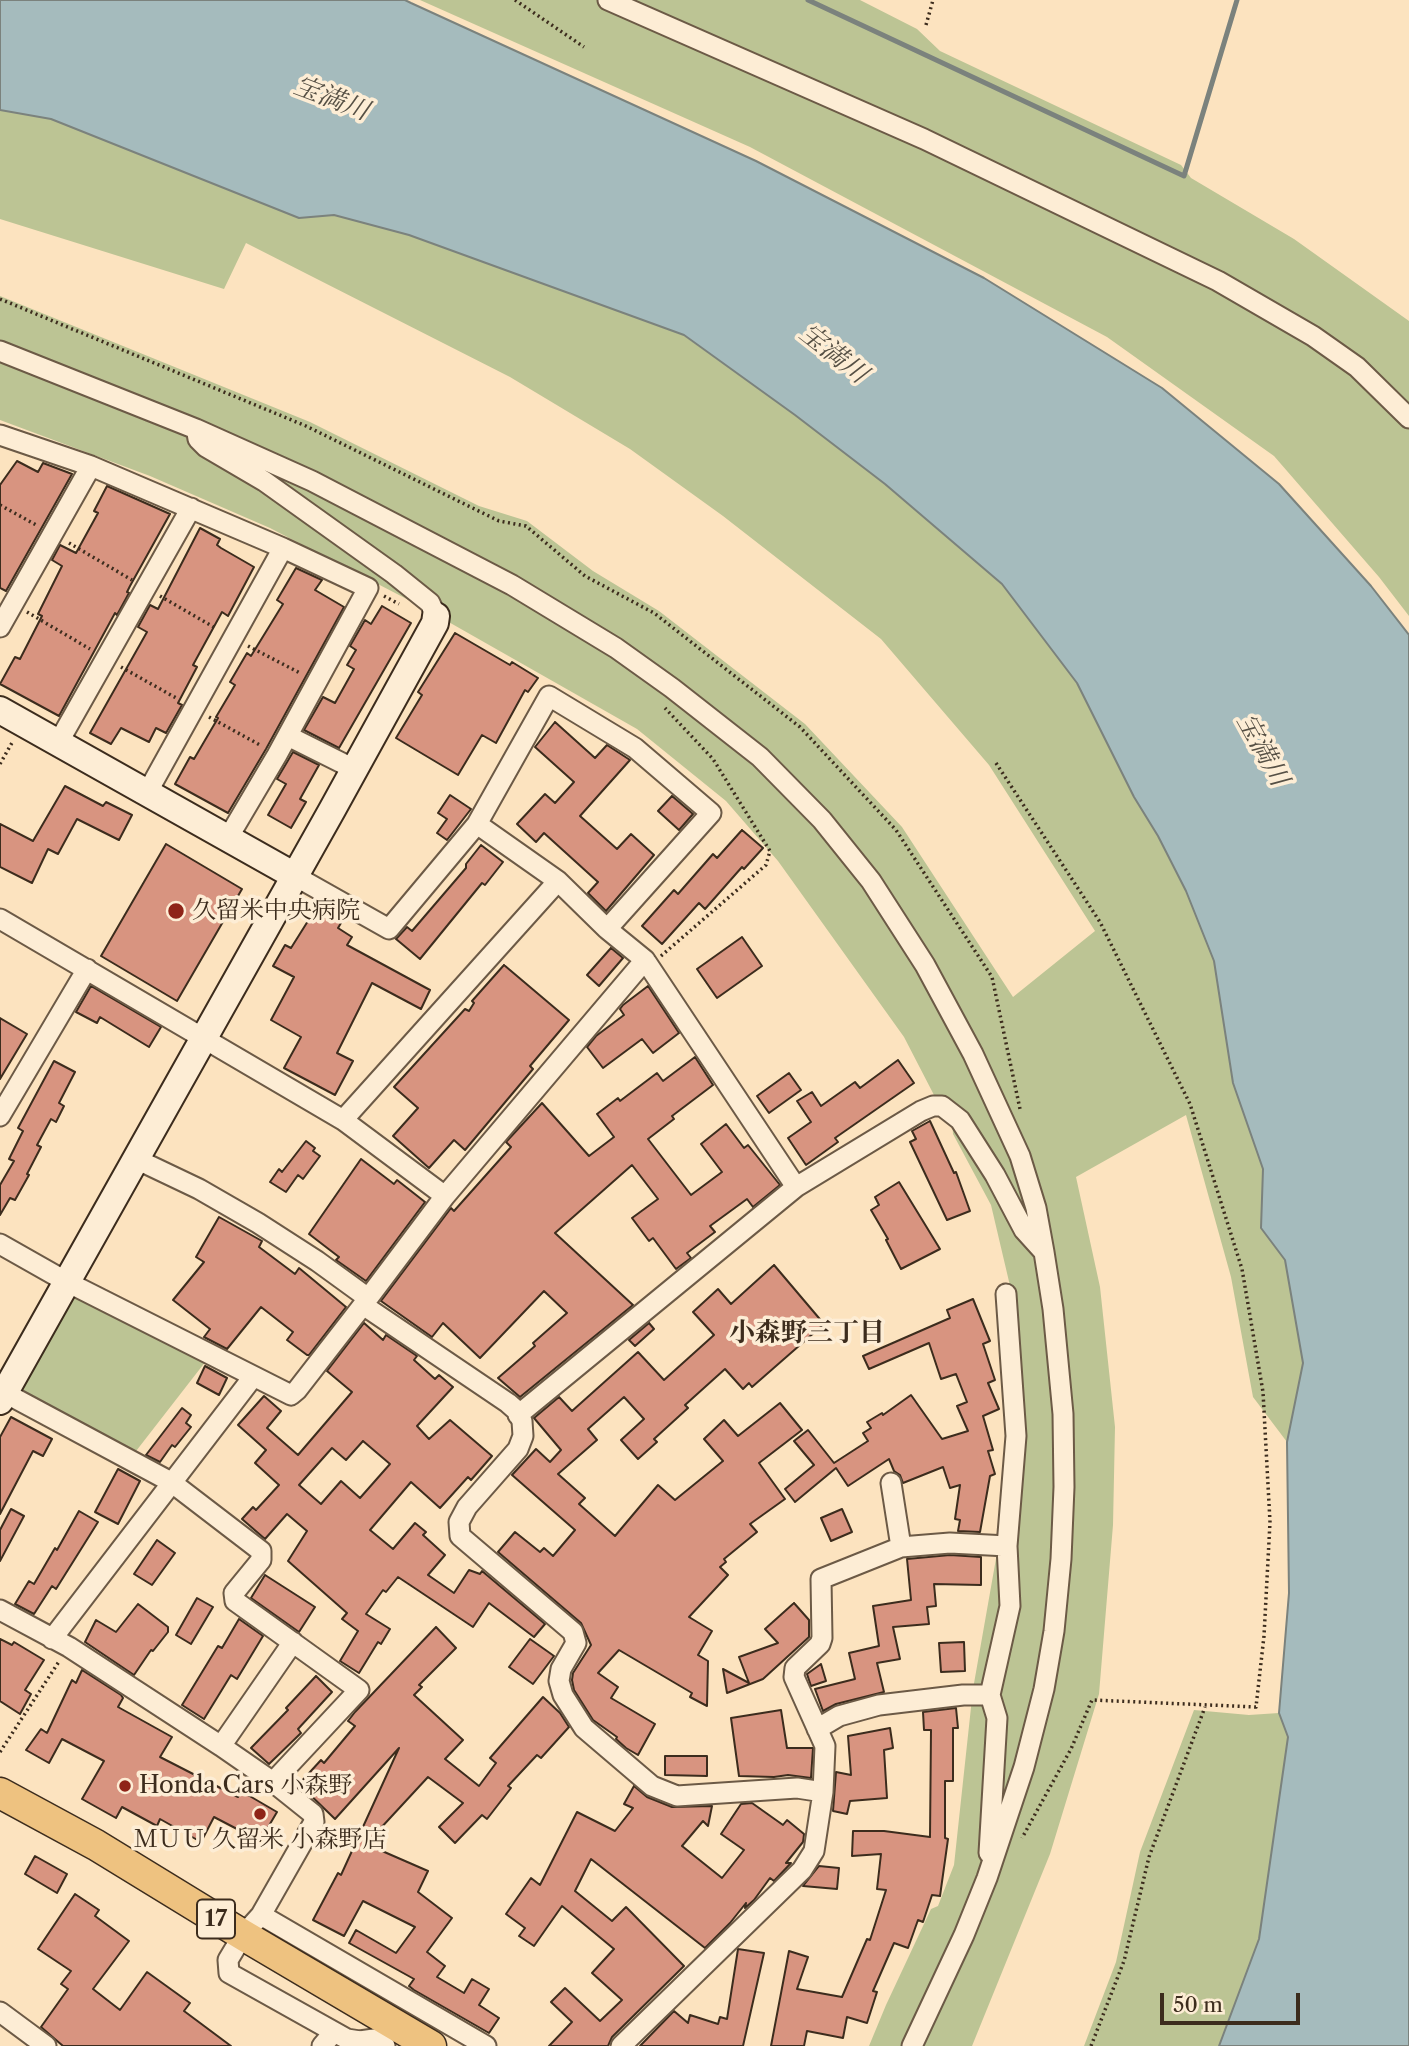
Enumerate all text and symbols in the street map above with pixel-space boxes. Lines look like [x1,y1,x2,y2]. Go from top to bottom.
water label: 宝満川 [289,70,373,128]
water label: 宝満川 [793,318,873,390]
water label: 宝満川 [1229,708,1295,792]
place label: 久留米中央病院 [192,897,360,925]
marker: 久留米中央病院 [166,901,186,921]
district label: 小森野三丁目 [729,1317,885,1349]
place label: Honda Cars 小森野 [139,1772,353,1800]
marker: Honda Cars 小森野 [117,1778,133,1794]
marker: ＭＵＵ 久留米 小森野店 [252,1806,268,1822]
place label: ＭＵＵ 久留米 小森野店 [134,1826,386,1854]
road number: 17 [197,1900,235,1938]
scale bar [1164,1980,1304,2024]
text: 50 m [1173,1992,1223,2017]

